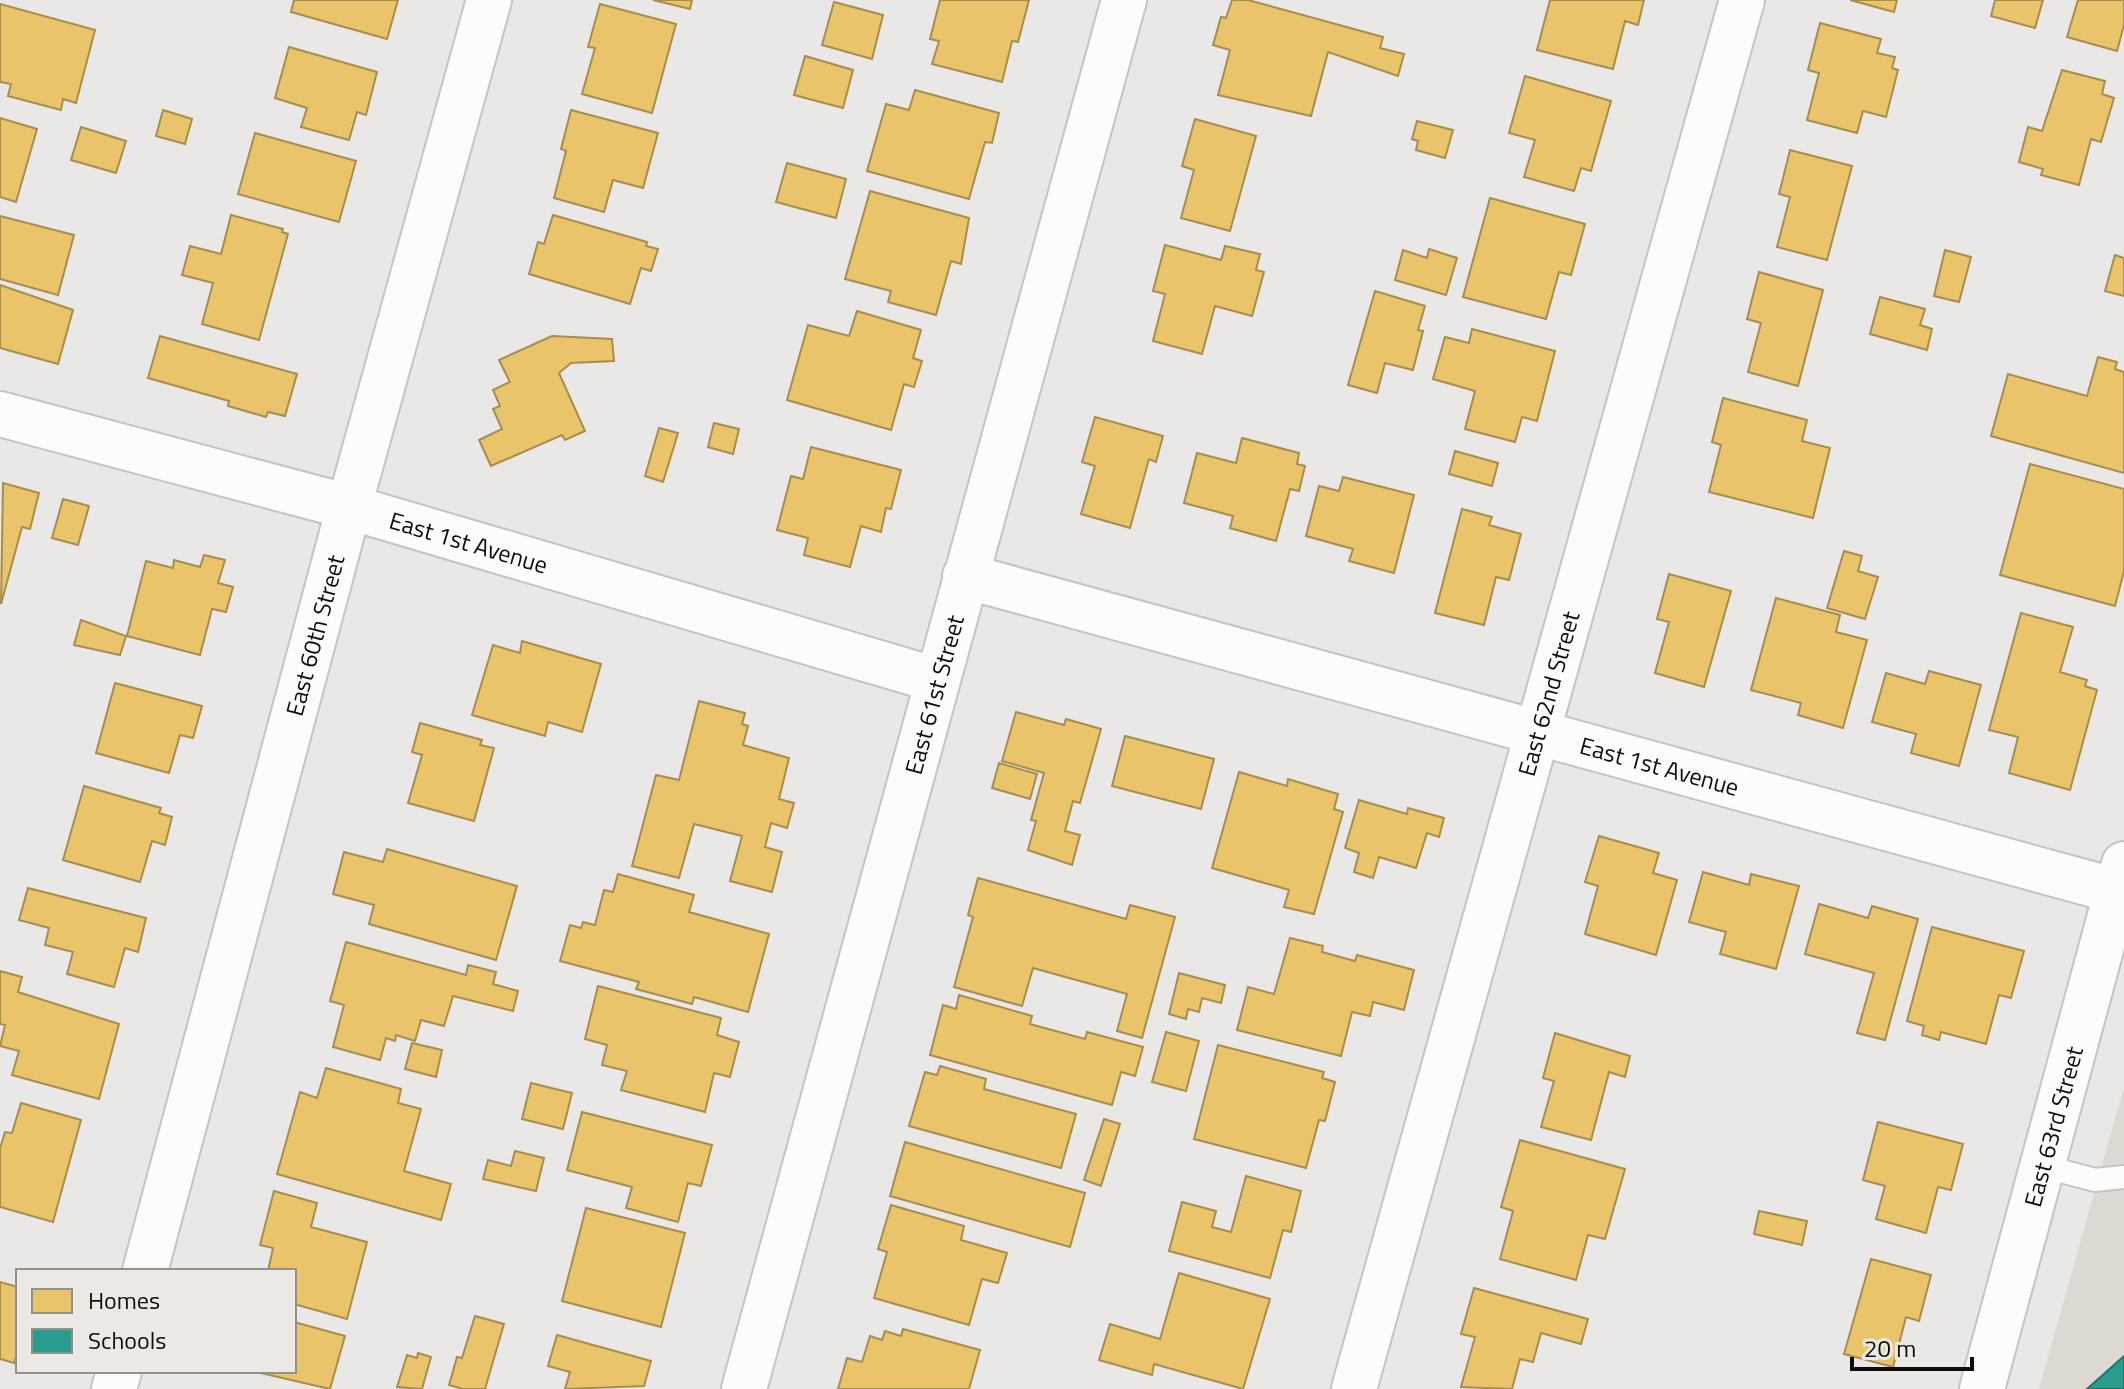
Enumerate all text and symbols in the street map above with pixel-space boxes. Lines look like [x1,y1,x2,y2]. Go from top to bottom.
street label: East 1st Avenue [385,502,552,583]
street label: East 60th Street [276,550,354,720]
street label: East 62nd Street [1508,606,1589,780]
street label: East 61st Street [895,610,973,778]
street label: East 1st Avenue [1576,727,1743,805]
street label: East 63rd Street [2014,1042,2092,1211]
legend [16,1269,296,1373]
text: Homes [88,1282,160,1318]
scale bar [1852,1321,1972,1371]
text: Schools [88,1322,166,1358]
text: 20 m [1864,1330,1916,1366]

